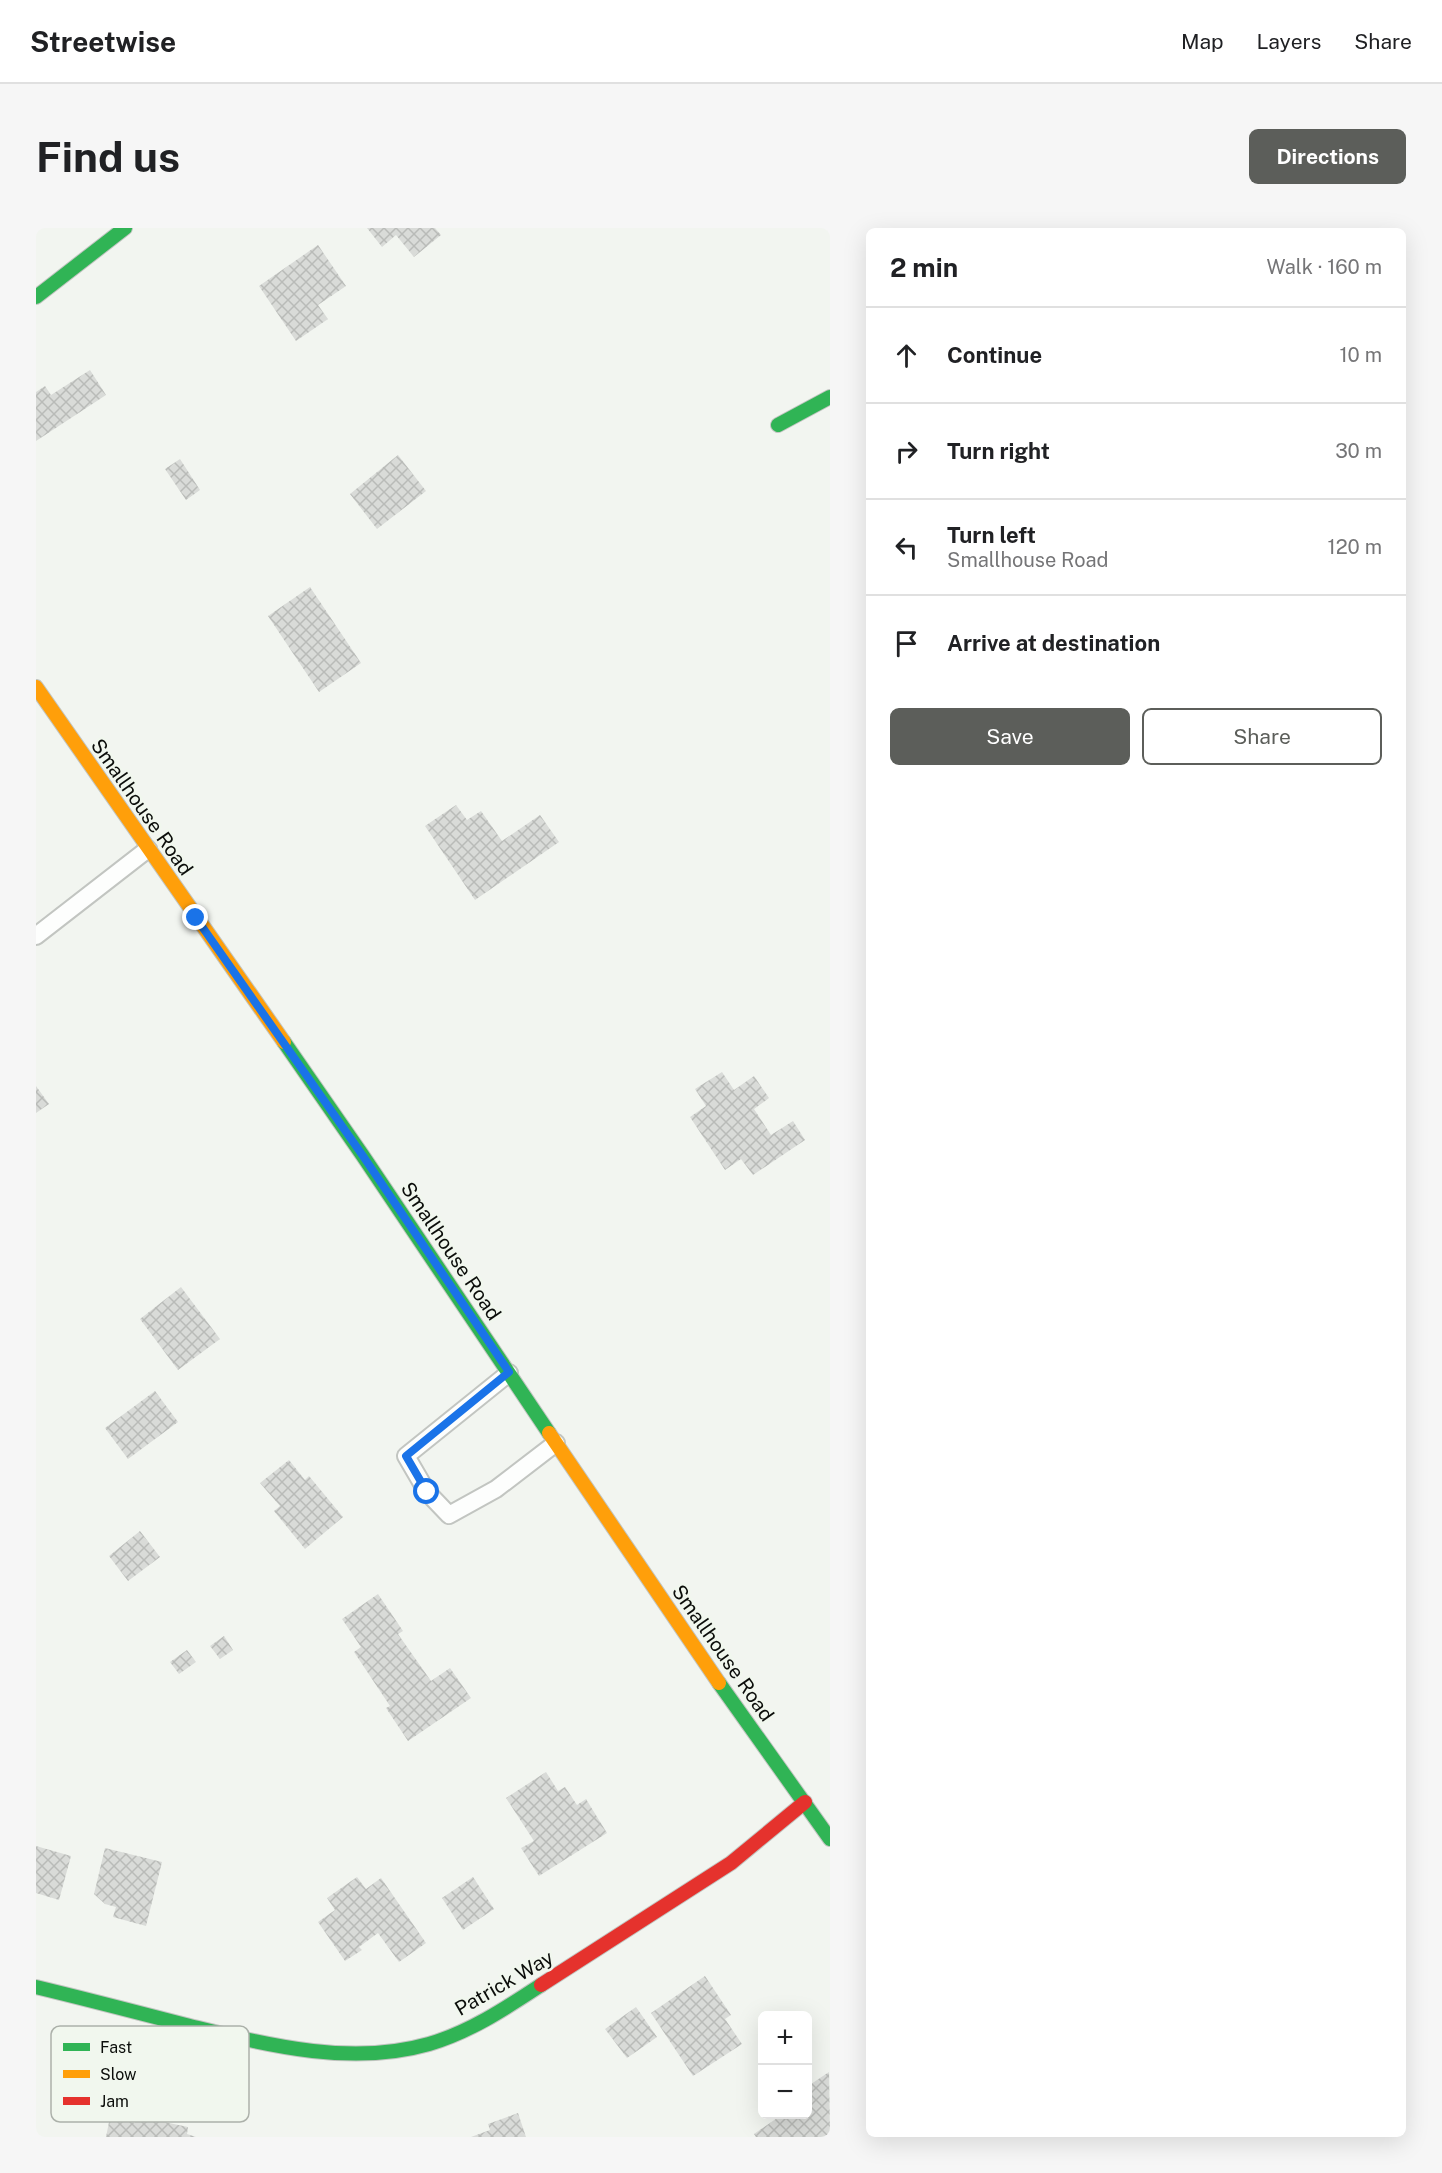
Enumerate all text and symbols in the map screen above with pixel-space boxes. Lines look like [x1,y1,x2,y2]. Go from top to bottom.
text: Streetwise [30,25,176,58]
text: Map [1181,29,1224,54]
text: Layers [1257,29,1321,54]
text: Share [1354,29,1412,54]
button: Directions [1249,129,1406,184]
text: Find us [36,132,180,181]
text: 2 min [890,252,958,283]
text: Walk · 160 m [1267,255,1382,279]
icon: ahead [890,339,923,372]
text: Continue [947,342,1042,368]
text: 10 m [1339,343,1382,367]
icon: right [890,435,923,468]
text: Turn right [947,438,1050,464]
text: 30 m [1335,439,1382,463]
text: Turn left [947,522,1036,548]
icon: left [890,531,923,564]
text: 120 m [1328,535,1382,559]
text: Smallhouse Road [947,548,1108,572]
icon: arrive [890,627,923,660]
text: Arrive at destination [947,630,1160,656]
button: Save [890,708,1130,765]
button: Share [1142,708,1382,765]
street label: Smallhouse Road [86,734,198,880]
route end [182,904,208,930]
street label: Smallhouse Road [396,1177,506,1325]
route start [413,1478,439,1504]
street label: Smallhouse Road [667,1580,779,1726]
street label: Patrick Way [450,1945,558,2021]
map controls [758,2011,812,2119]
button: + [758,2011,812,2065]
legend [51,2026,249,2122]
text: Fast [100,2038,132,2057]
text: Slow [100,2065,137,2084]
button: − [758,2065,812,2119]
text: Jam [100,2092,129,2111]

